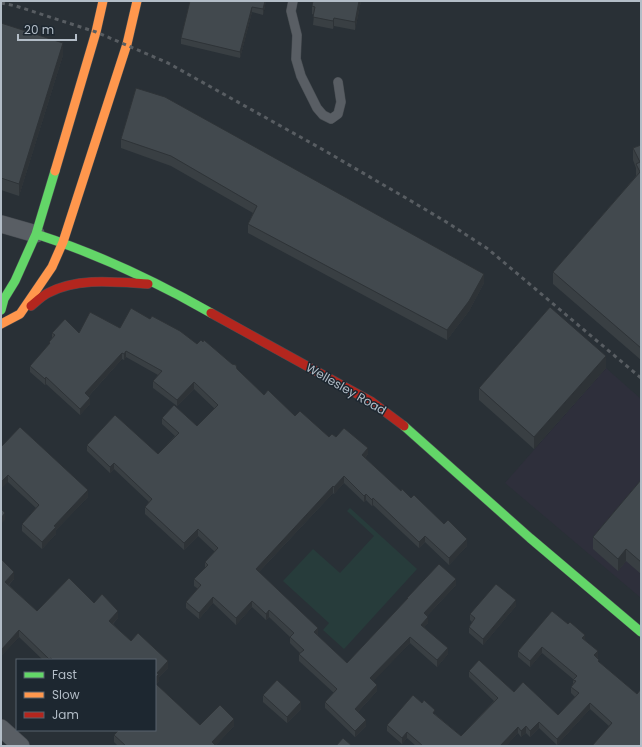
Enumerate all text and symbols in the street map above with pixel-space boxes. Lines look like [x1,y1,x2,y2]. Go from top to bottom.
scale bar [18,16,76,42]
text: 20 m [24,21,54,38]
street label: Wellesley Road [303,359,390,419]
legend [16,659,156,731]
text: Fast [52,666,77,683]
text: Slow [52,686,80,703]
text: Jam [52,706,79,723]

